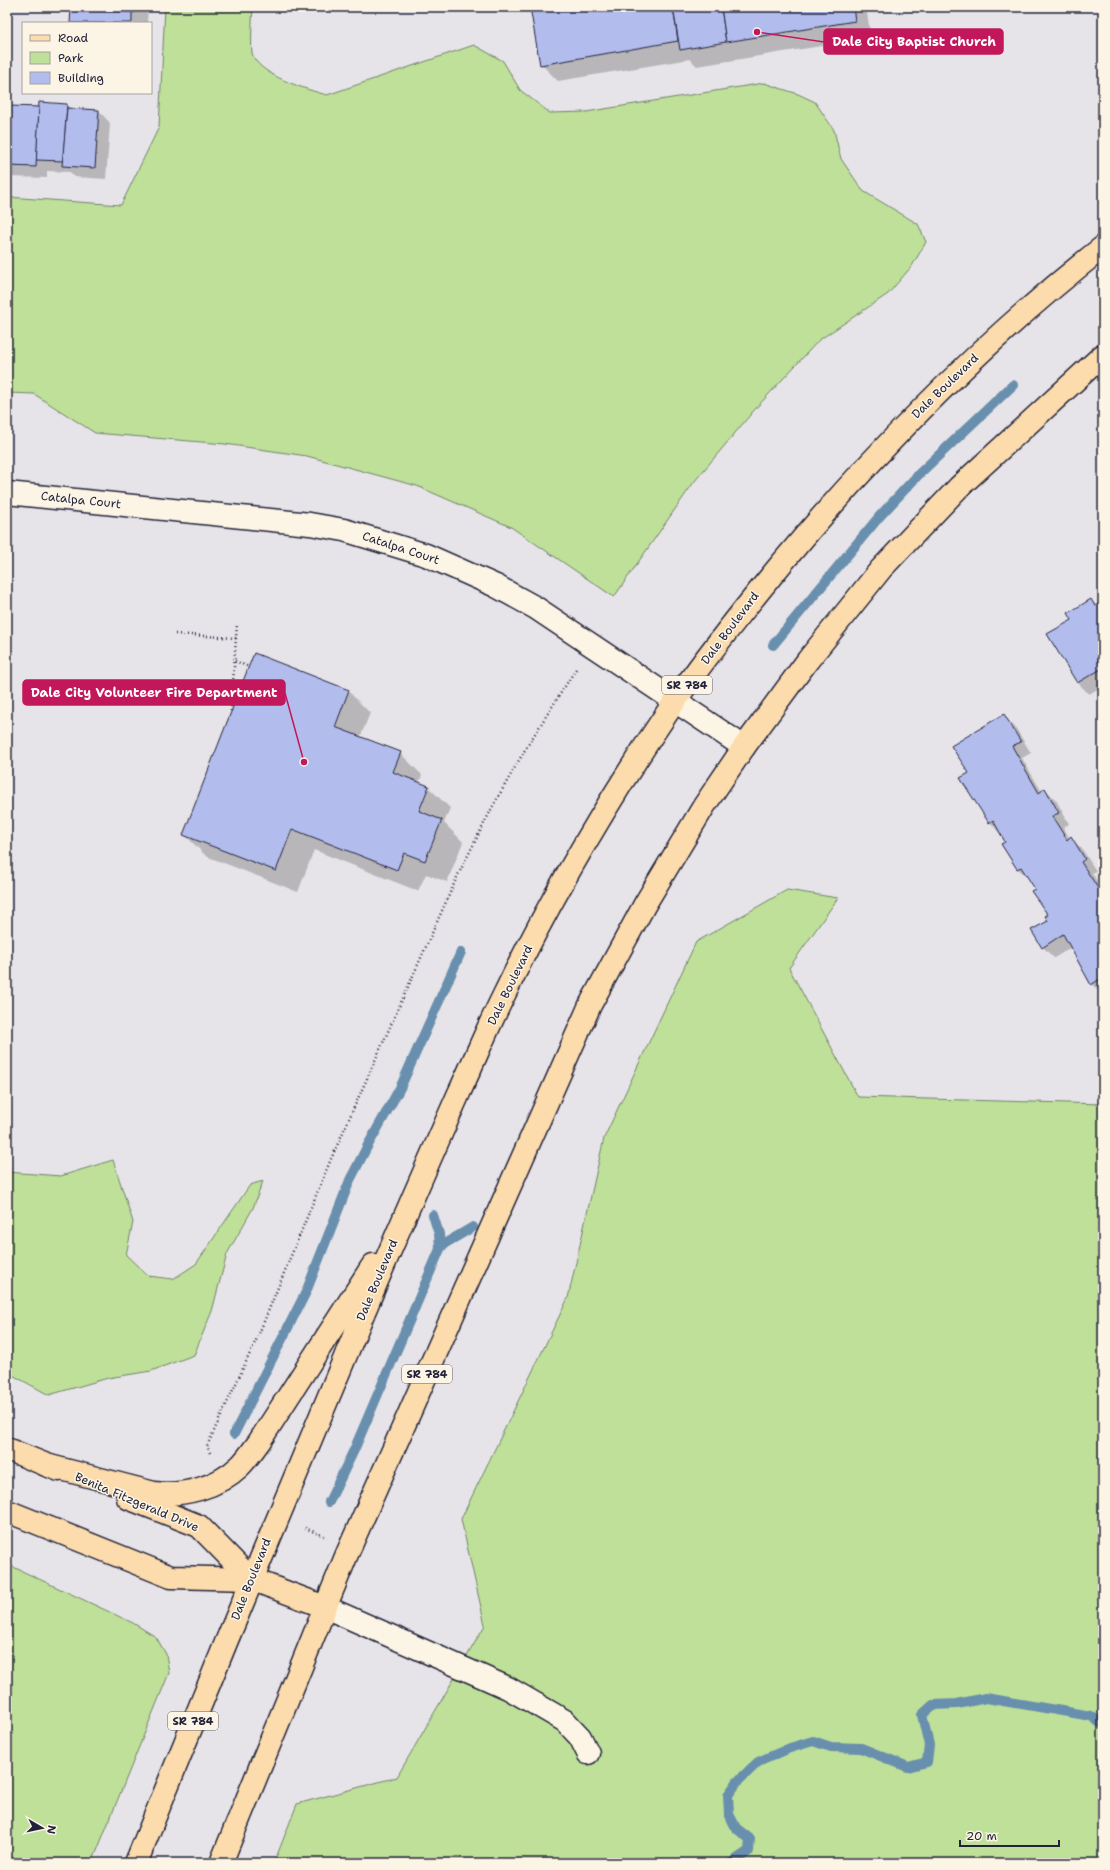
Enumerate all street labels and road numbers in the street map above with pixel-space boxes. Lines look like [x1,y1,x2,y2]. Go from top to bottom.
street label: Dale Boulevard [908,350,982,422]
street label: Catalpa Court [40,488,122,512]
street label: Catalpa Court [360,528,442,568]
street label: Dale Boulevard [697,588,763,668]
road number: SR 784 [662,676,712,694]
street label: Dale Boulevard [484,942,536,1028]
street label: Dale Boulevard [353,1236,402,1323]
road number: SR 784 [402,1365,452,1383]
street label: Benita Fitzgerald Drive [73,1469,202,1535]
street label: Dale Boulevard [227,1535,275,1622]
road number: SR 784 [168,1712,218,1730]

